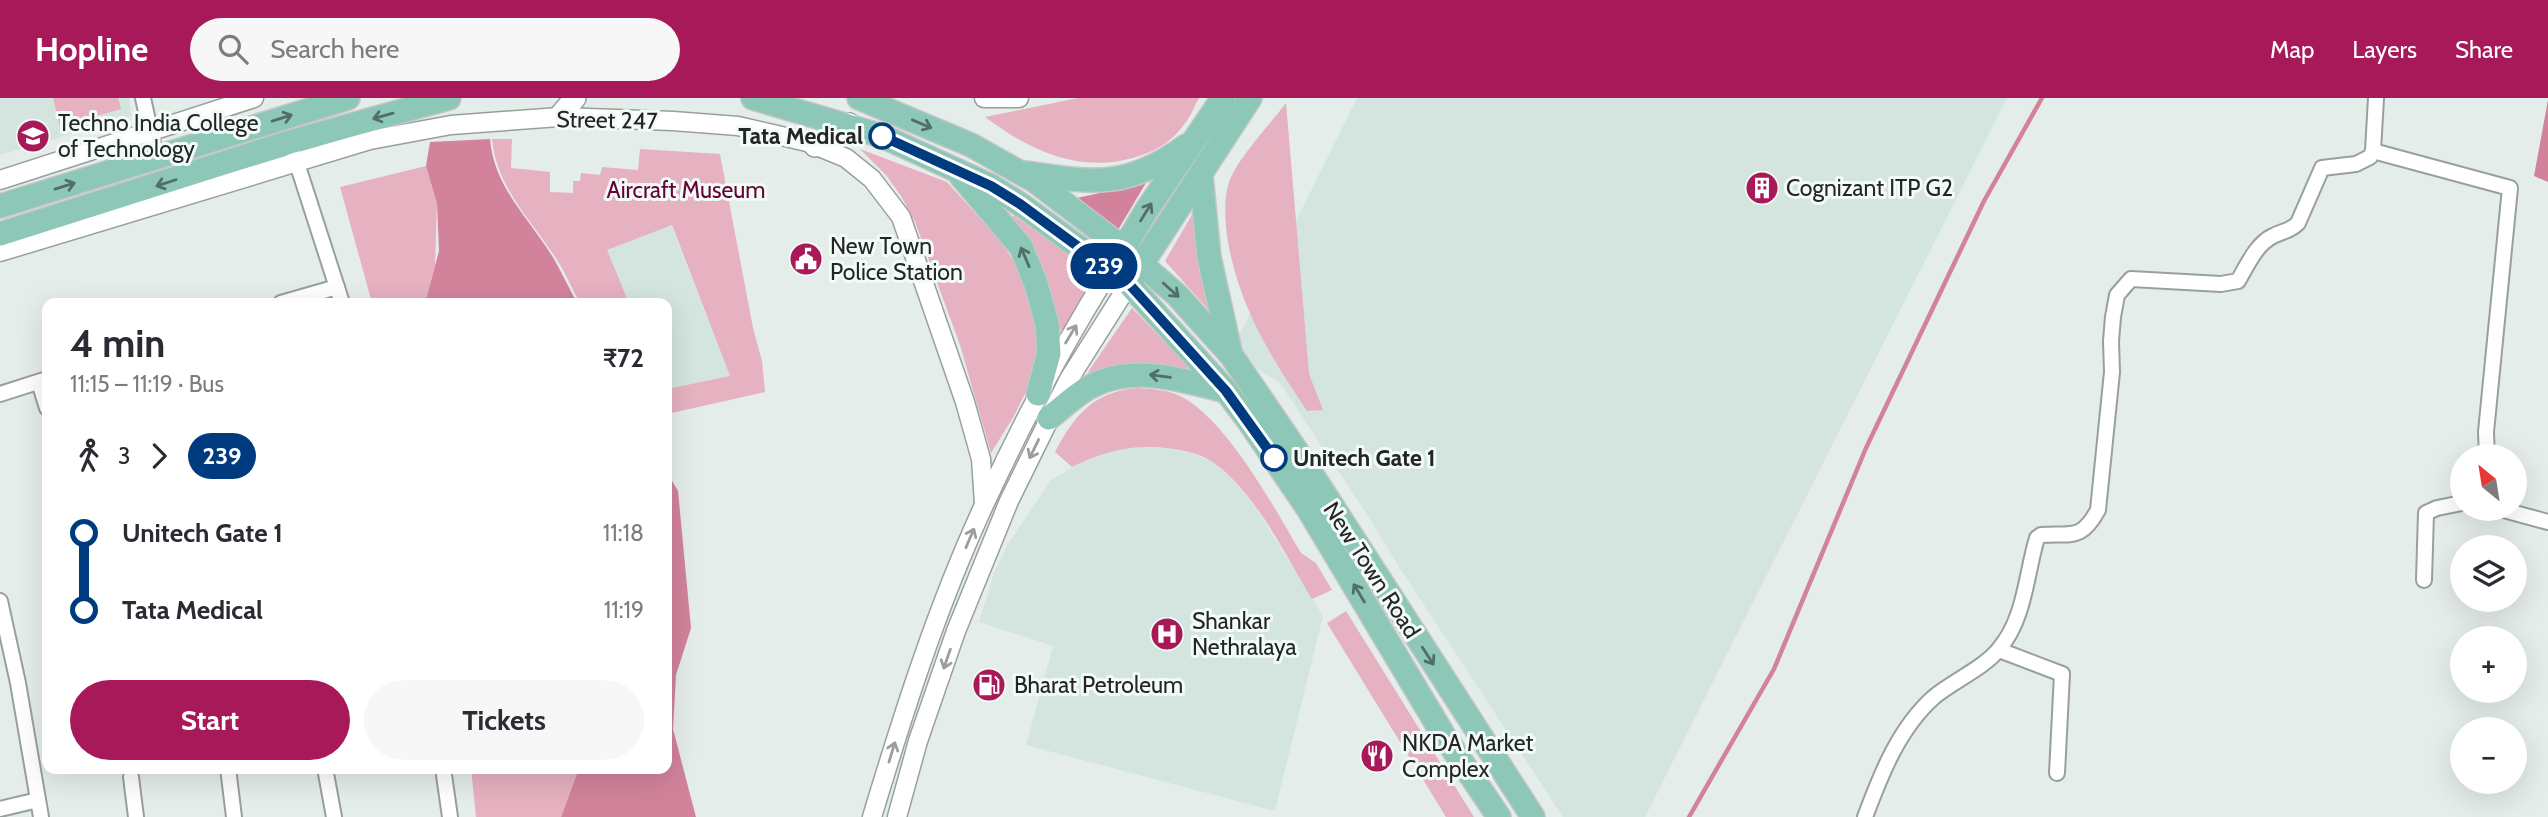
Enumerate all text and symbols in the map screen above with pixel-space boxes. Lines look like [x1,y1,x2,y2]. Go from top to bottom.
search box [190,18,680,81]
text: Hopline [35,29,148,69]
icon: search [214,30,252,68]
text: Search here [270,33,399,65]
text: Map [2270,35,2314,64]
text: Layers [2352,35,2417,64]
text: Share [2455,35,2513,64]
street label: Street 247 [556,105,658,135]
place label: Techno India College of Technology [58,109,259,163]
one-way arrow [271,111,293,124]
one-way arrow [373,111,395,124]
school or university icon: Techno India College of Technology [14,117,52,155]
one-way arrow [911,119,933,132]
place label: Tata Medical [738,122,863,150]
marker: Tata Medical [869,123,895,149]
building icon: Cognizant ITP G2 [1743,169,1781,207]
place label: Cognizant ITP G2 [1786,174,1953,202]
park label: Aircraft Museum [607,176,766,204]
one-way arrow [155,177,177,190]
one-way arrow [54,178,76,191]
one-way arrow [1140,203,1154,223]
place label: New Town Police Station [830,232,963,286]
public building icon: New Town Police Station [787,240,825,278]
line badge: 239 [1064,243,1144,289]
one-way arrow [1017,247,1030,269]
text: 239 [1084,251,1124,280]
one-way arrow [1162,282,1179,299]
text: 4 min [70,320,165,367]
one-way arrow [1064,325,1078,345]
text: ₹72 [603,342,644,374]
text: 11:15 – 11:19 · Bus [70,370,224,398]
one-way arrow [1149,370,1171,383]
icon: walk [70,437,108,475]
icon: forward [140,437,178,475]
one-way arrow [1027,438,1040,459]
text: 239 [202,441,242,470]
text: 3 [118,442,130,470]
place label: Unitech Gate 1 [1293,444,1435,472]
north arrow [2450,444,2527,522]
map controls [2450,444,2527,794]
marker: Unitech Gate 1 [1261,445,1287,471]
street label: New Town Road [1317,497,1427,643]
text: Unitech Gate 1 [122,517,283,549]
text: 11:18 [603,519,644,547]
one-way arrow [964,528,977,549]
button: layers [2450,535,2527,612]
one-way arrow [1352,583,1365,604]
text: Tata Medical [122,594,263,626]
text: 11:19 [604,596,644,624]
place label: Shankar Nethralaya [1192,607,1297,661]
hospital icon: Shankar Nethralaya [1148,615,1186,653]
button: + [2450,626,2527,703]
one-way arrow [1420,646,1435,665]
one-way arrow [940,648,952,670]
fuel station icon: Bharat Petroleum [970,666,1008,704]
place label: Bharat Petroleum [1014,671,1183,699]
button: Start [70,680,350,760]
button: Tickets [364,680,644,760]
button: − [2450,717,2527,794]
place label: NKDA Market Complex [1402,729,1533,783]
restaurant icon: NKDA Market Complex [1358,737,1396,775]
one-way arrow [886,741,899,763]

